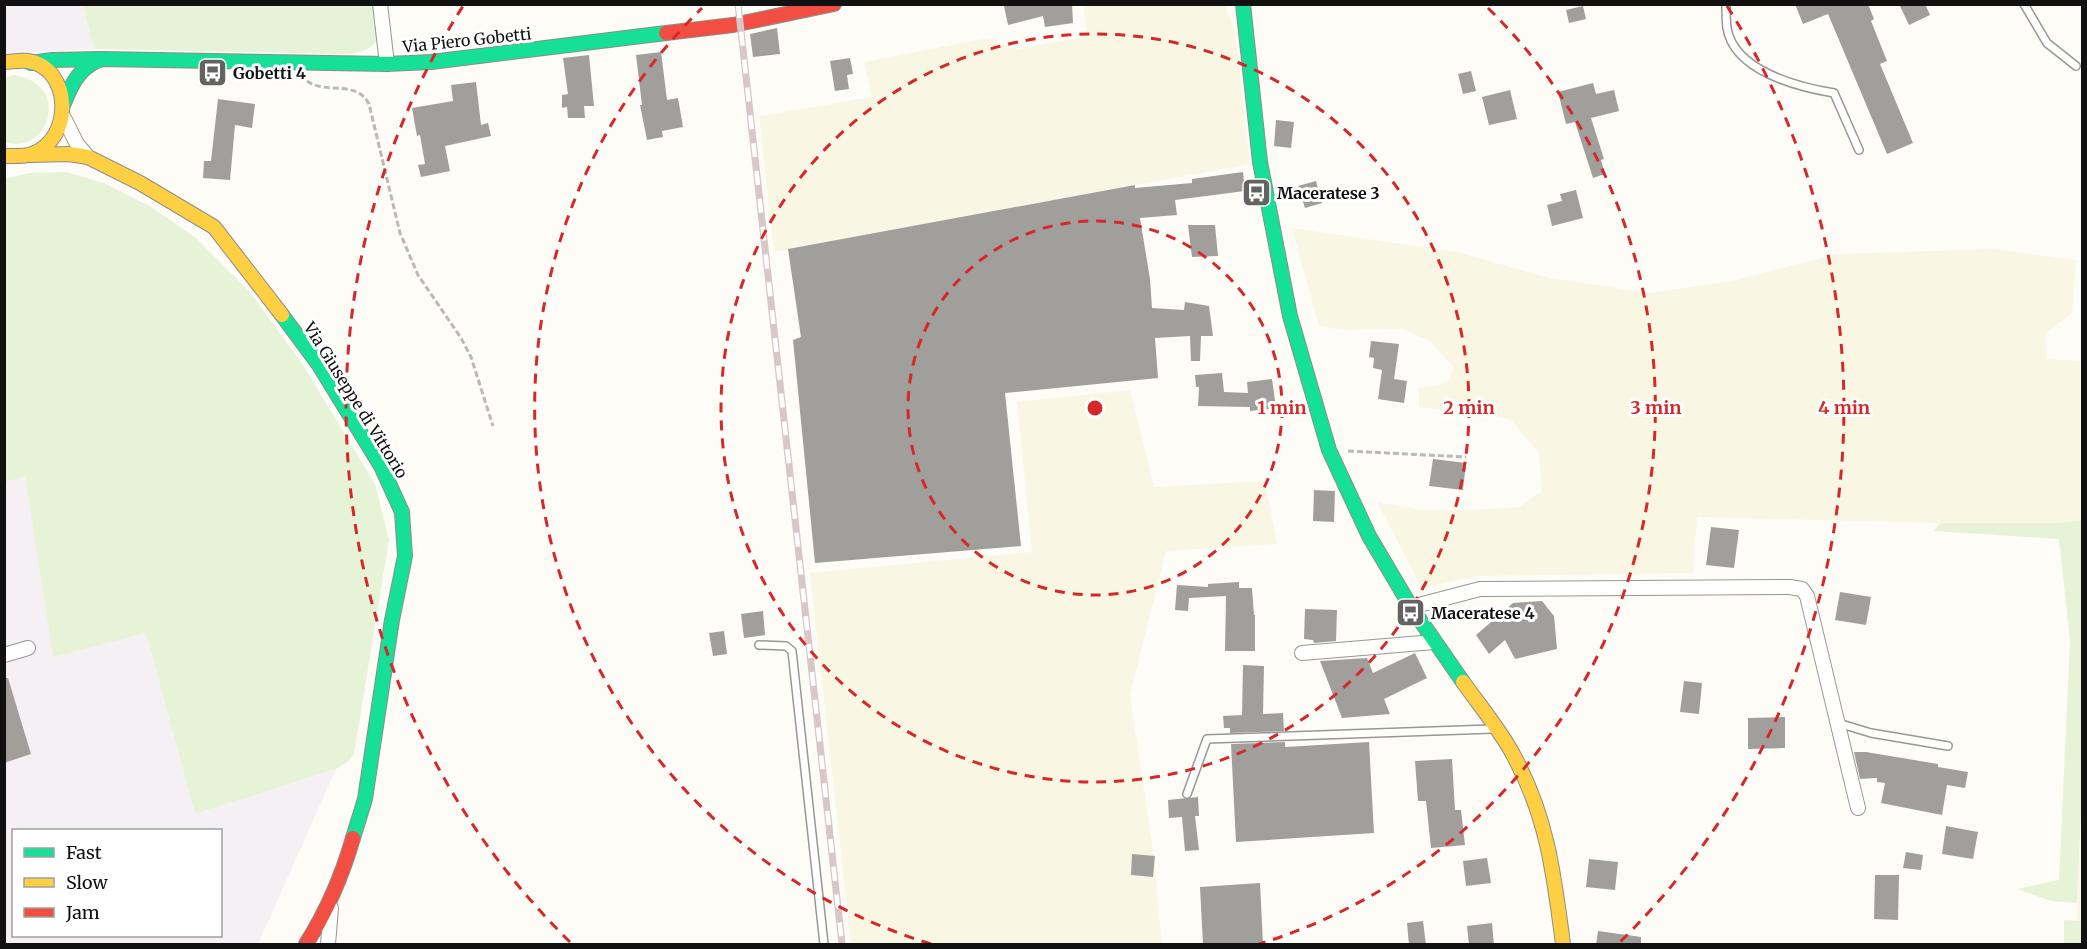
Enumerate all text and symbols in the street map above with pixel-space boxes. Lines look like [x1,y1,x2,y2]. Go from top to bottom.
street label: Via Piero Gobetti [401,23,532,57]
bus stop icon: Gobetti 4 [196,57,228,89]
place label: Gobetti 4 [233,63,306,83]
bus stop icon: Maceratese 3 [1240,177,1272,209]
place label: Maceratese 3 [1277,183,1380,203]
street label: Via Giuseppe di Vittorio [299,317,412,482]
text: 1 min [1257,396,1307,419]
text: 2 min [1443,396,1495,419]
text: 3 min [1631,396,1681,419]
text: 4 min [1818,396,1870,419]
centre of rings [1085,398,1105,418]
bus stop icon: Maceratese 4 [1394,597,1426,629]
place label: Maceratese 4 [1431,603,1535,623]
legend [12,829,222,937]
text: Fast [66,841,102,864]
text: Slow [66,871,109,894]
text: Jam [65,901,100,924]

